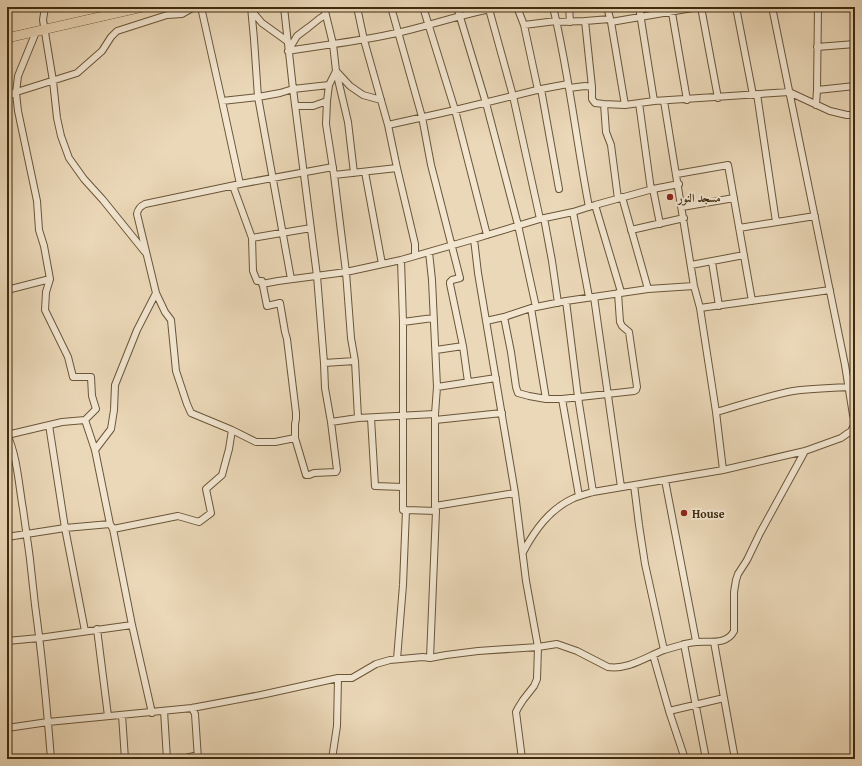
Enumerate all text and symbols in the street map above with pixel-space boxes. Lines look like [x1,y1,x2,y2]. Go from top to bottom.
place label: مسجد النور [676,189,721,206]
marker: مسجد النور [665,192,675,202]
place label: House [692,505,725,522]
marker: House [679,508,689,518]

